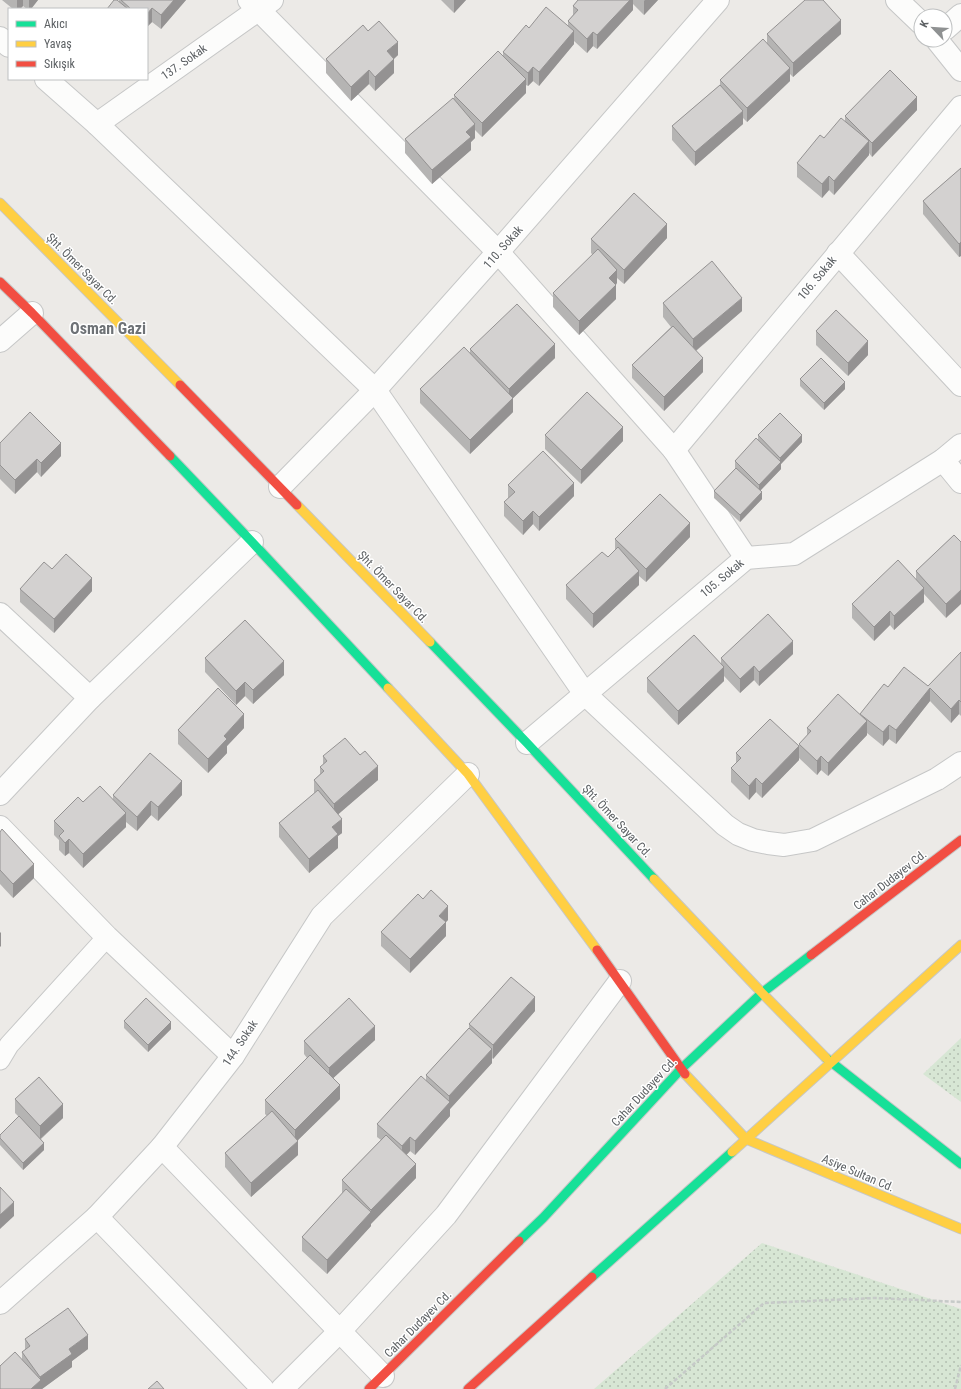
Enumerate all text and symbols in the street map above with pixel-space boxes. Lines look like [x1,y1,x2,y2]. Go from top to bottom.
legend [8,8,148,80]
north arrow [913,8,953,48]
text: Akıcı [44,17,68,31]
text: K [917,18,932,29]
text: Yavaş [44,37,72,51]
street label: 137. Sokak [158,41,210,83]
text: Sıkışık [44,57,76,71]
street label: 110. Sokak [480,222,526,271]
street label: Şht. Ömer Sayar Cd. [44,230,121,307]
street label: 106. Sokak [795,253,840,303]
district label: Osman Gazi [70,319,146,338]
street label: Şht. Ömer Sayar Cd. [355,547,432,626]
street label: 105. Sokak [697,555,747,600]
street label: Şht. Ömer Sayar Cd. [580,781,655,860]
street label: Cahar Dudayev Cd. [851,847,929,913]
street label: 144. Sokak [220,1017,261,1069]
street label: Cahar Dudayev Cd. [609,1055,679,1129]
street label: Asiye Sultan Cd. [820,1152,896,1194]
street label: Cahar Dudayev Cd. [382,1288,454,1360]

